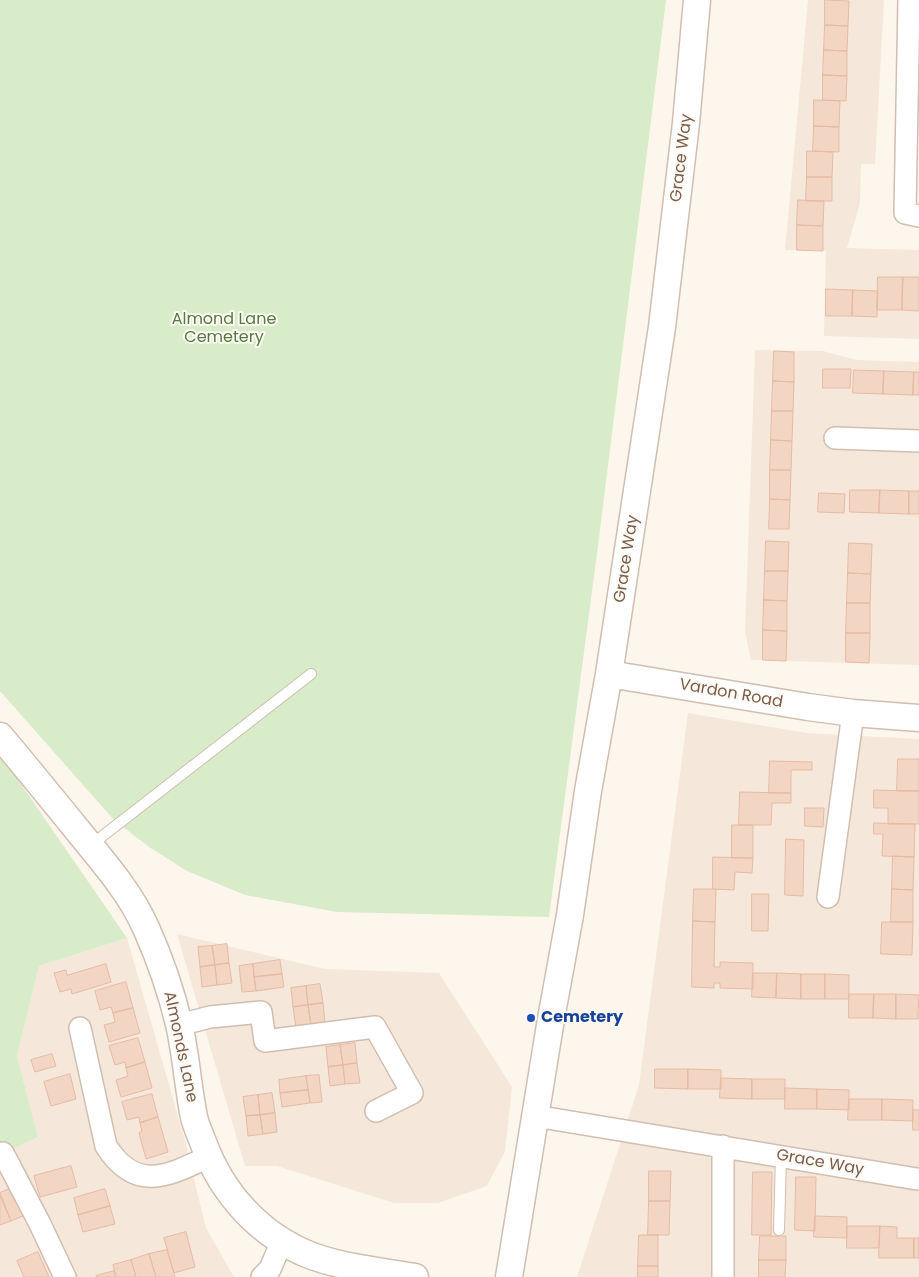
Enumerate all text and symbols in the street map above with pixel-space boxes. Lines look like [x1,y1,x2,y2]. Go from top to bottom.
street label: Grace Way [667,113,697,203]
park label: Almond Lane Cemetery [172,310,276,348]
street label: Grace Way [611,514,643,604]
street label: Vardon Road [678,675,784,713]
street label: Almonds Lane [159,990,201,1104]
place label: Cemetery [541,1008,623,1028]
marker: Cemetery [525,1012,537,1024]
street label: Grace Way [775,1146,865,1180]

